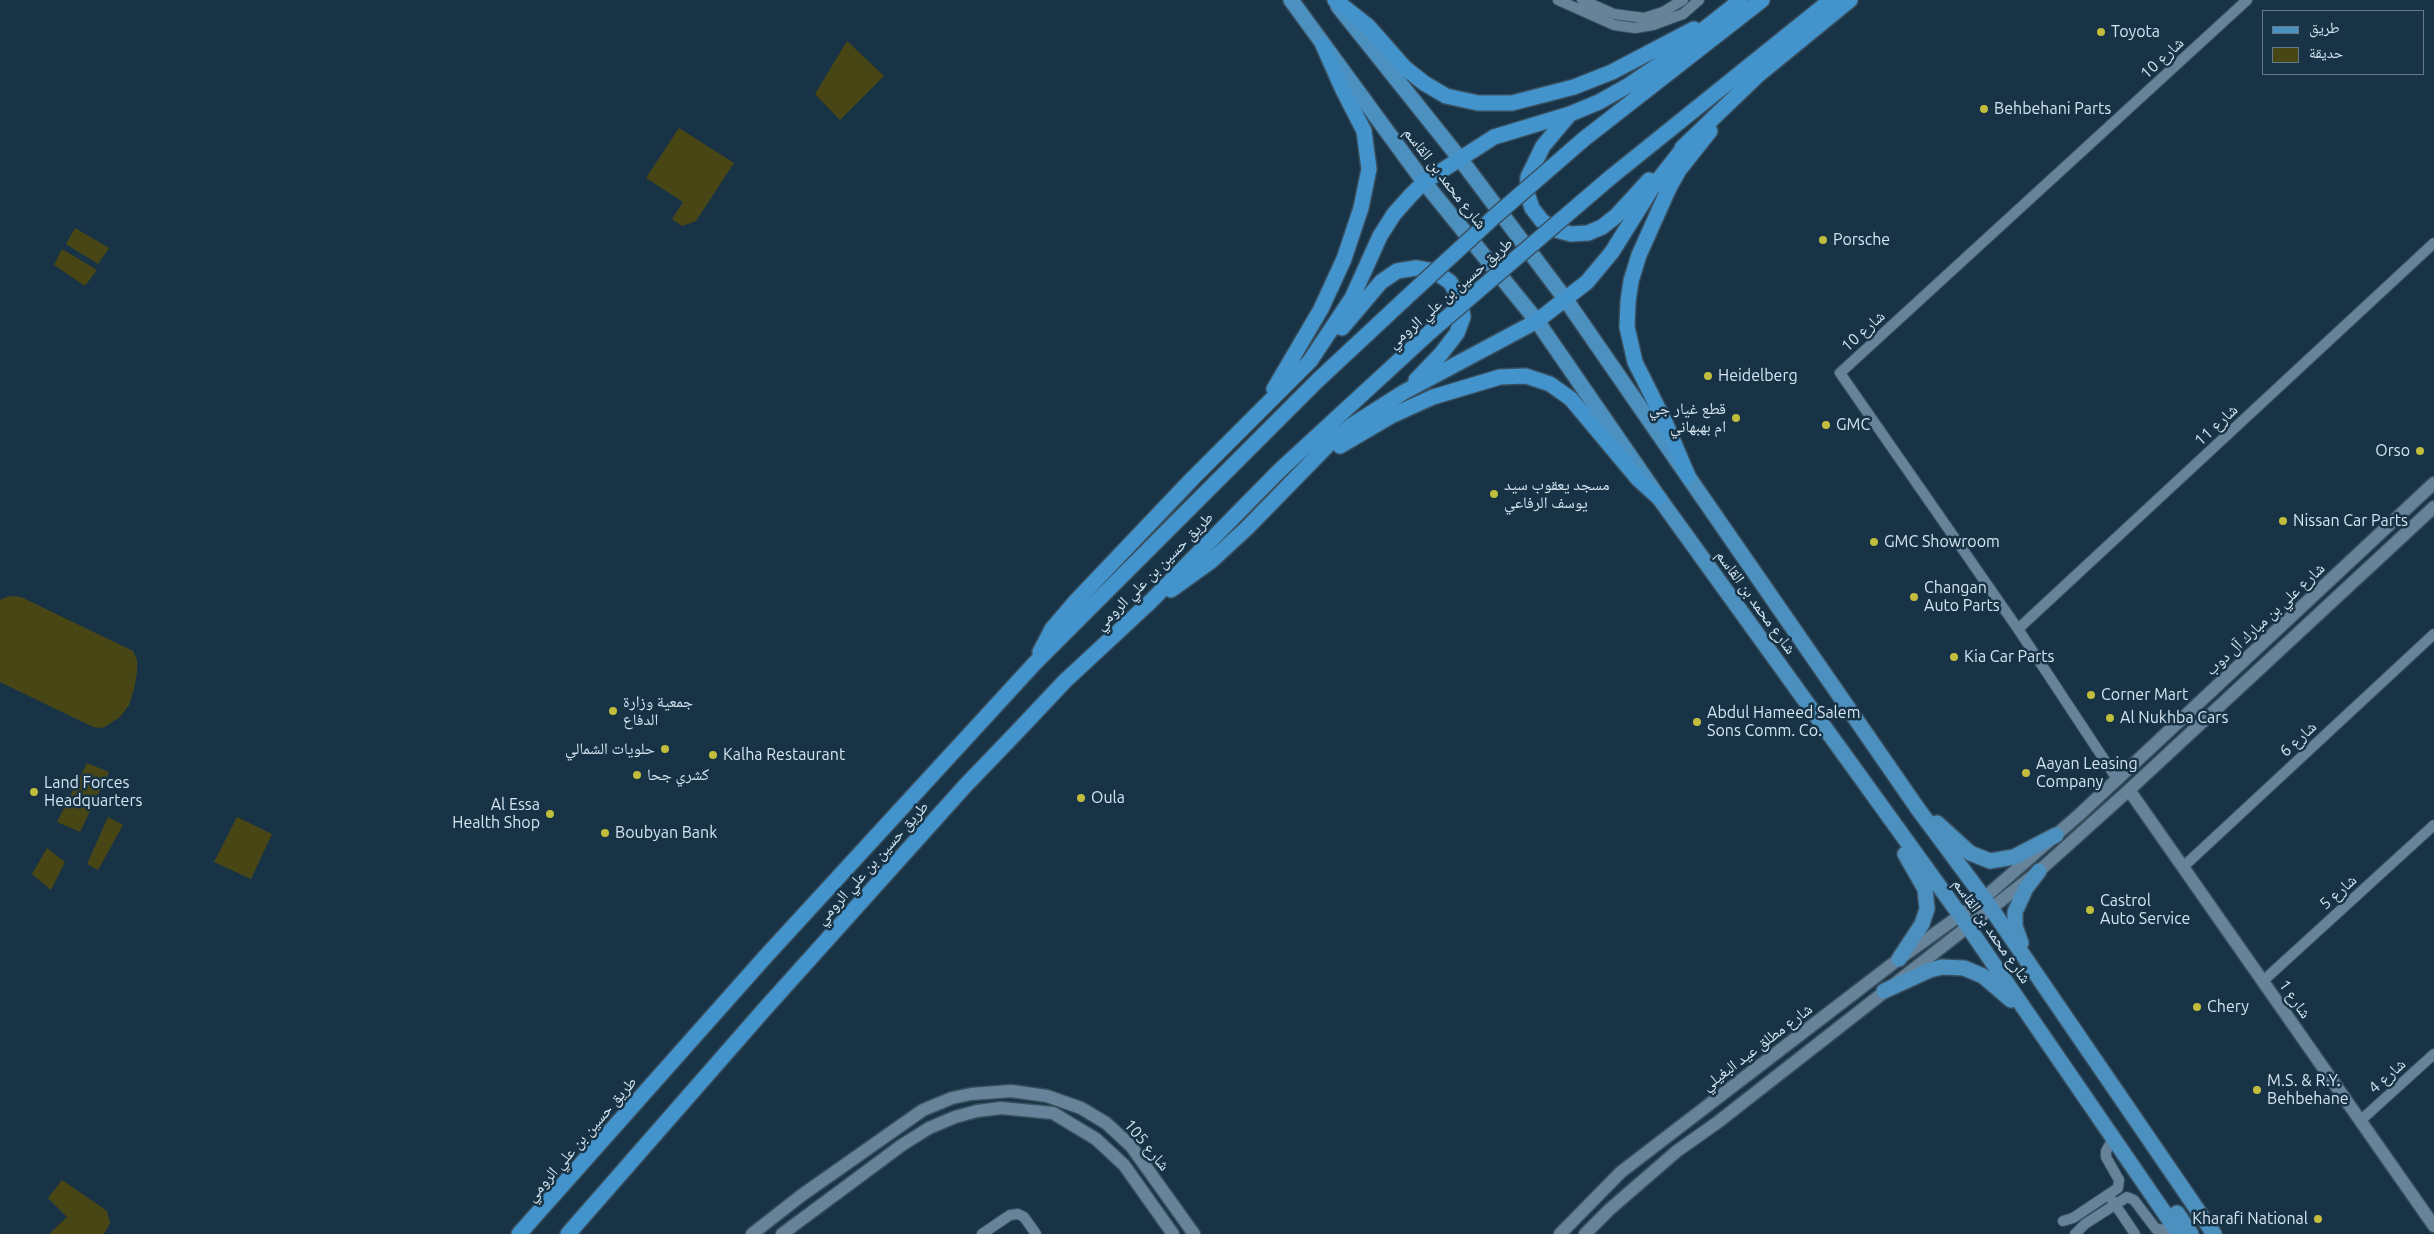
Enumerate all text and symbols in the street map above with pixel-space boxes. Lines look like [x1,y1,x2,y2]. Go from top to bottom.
legend [2262,10,2424,75]
text: طريق [2309,19,2340,36]
place label: Toyota [2111,22,2160,42]
marker: Toyota [2095,26,2107,38]
street label: شارع 10 [2136,33,2188,83]
text: حديقة [2309,44,2343,61]
place label: Behbehani Parts [1994,99,2111,119]
marker: Behbehani Parts [1978,103,1990,115]
street label: شارع محمد بن القاسم [1399,123,1491,233]
place label: Porsche [1833,230,1890,250]
street label: طريق حسين بن علي الرومي [1384,233,1516,353]
marker: Porsche [1817,234,1829,246]
street label: شارع 10 [1837,306,1889,356]
place label: Heidelberg [1718,366,1798,386]
marker: Heidelberg [1702,370,1714,382]
place label: قطع غيار جي ام بهبهاني [1649,399,1726,437]
street label: شارع 11 [2190,400,2242,450]
marker: قطع غيار جي ام بهبهاني [1730,412,1742,424]
place label: GMC [1836,415,1870,435]
marker: GMC [1820,419,1832,431]
place label: Orso [2375,441,2410,461]
marker: Orso [2414,445,2426,457]
place label: مسجد يعقوب سيد يوسف الرفاعي [1504,475,1609,513]
marker: مسجد يعقوب سيد يوسف الرفاعي [1488,488,1500,500]
street label: طريق حسين بن علي الرومي [1091,508,1217,634]
place label: Nissan Car Parts [2293,511,2408,531]
marker: Nissan Car Parts [2277,515,2289,527]
place label: GMC Showroom [1884,532,2000,552]
marker: GMC Showroom [1868,536,1880,548]
street label: شارع محمد بن القاسم [1712,546,1800,658]
street label: شارع علي بن مبارك آل دوب [2201,559,2329,679]
place label: Changan Auto Parts [1924,578,2000,616]
marker: Changan Auto Parts [1908,591,1920,603]
place label: Kia Car Parts [1964,647,2055,667]
marker: Kia Car Parts [1948,651,1960,663]
place label: Corner Mart [2101,685,2188,705]
marker: Corner Mart [2085,689,2097,701]
place label: جمعية وزارة الدفاع [623,692,693,730]
place label: Abdul Hameed Salem Sons Comm. Co. [1707,703,1860,741]
marker: جمعية وزارة الدفاع [607,705,619,717]
place label: Al Nukhba Cars [2120,708,2228,728]
marker: Al Nukhba Cars [2104,712,2116,724]
marker: Abdul Hameed Salem Sons Comm. Co. [1691,716,1703,728]
street label: شارع 6 [2276,717,2320,761]
place label: حلويات الشمالي [565,739,655,759]
marker: حلويات الشمالي [659,743,671,755]
place label: Kalha Restaurant [723,745,845,765]
marker: Kalha Restaurant [707,749,719,761]
place label: Aayan Leasing Company [2036,754,2138,792]
place label: كشري جحا [647,765,709,785]
marker: Aayan Leasing Company [2020,767,2032,779]
marker: كشري جحا [631,769,643,781]
place label: Land Forces Headquarters [44,773,142,811]
marker: Land Forces Headquarters [28,786,40,798]
place label: Oula [1091,788,1125,808]
marker: Oula [1075,792,1087,804]
place label: Al Essa Health Shop [452,795,540,833]
street label: طريق حسين بن علي الرومي [811,797,933,929]
marker: Al Essa Health Shop [544,808,556,820]
place label: Boubyan Bank [615,823,717,843]
marker: Boubyan Bank [599,827,611,839]
street label: شارع 5 [2316,870,2360,914]
street label: شارع محمد بن القاسم [1949,875,2035,987]
place label: Castrol Auto Service [2100,891,2190,929]
marker: Castrol Auto Service [2084,904,2096,916]
street label: شارع 1 [2275,976,2315,1022]
place label: Chery [2207,997,2249,1017]
street label: شارع مطلق عيد البغيلي [1698,999,1816,1095]
marker: Chery [2191,1001,2203,1013]
street label: شارع 4 [2365,1054,2409,1098]
place label: M.S. & R.Y. Behbehane [2267,1071,2349,1109]
street label: طريق حسين بن علي الرومي [521,1073,641,1205]
marker: M.S. & R.Y. Behbehane [2251,1084,2263,1096]
street label: شارع 105 [1120,1115,1174,1175]
place label: Kharafi National [2192,1209,2308,1229]
marker: Kharafi National [2312,1213,2324,1225]

